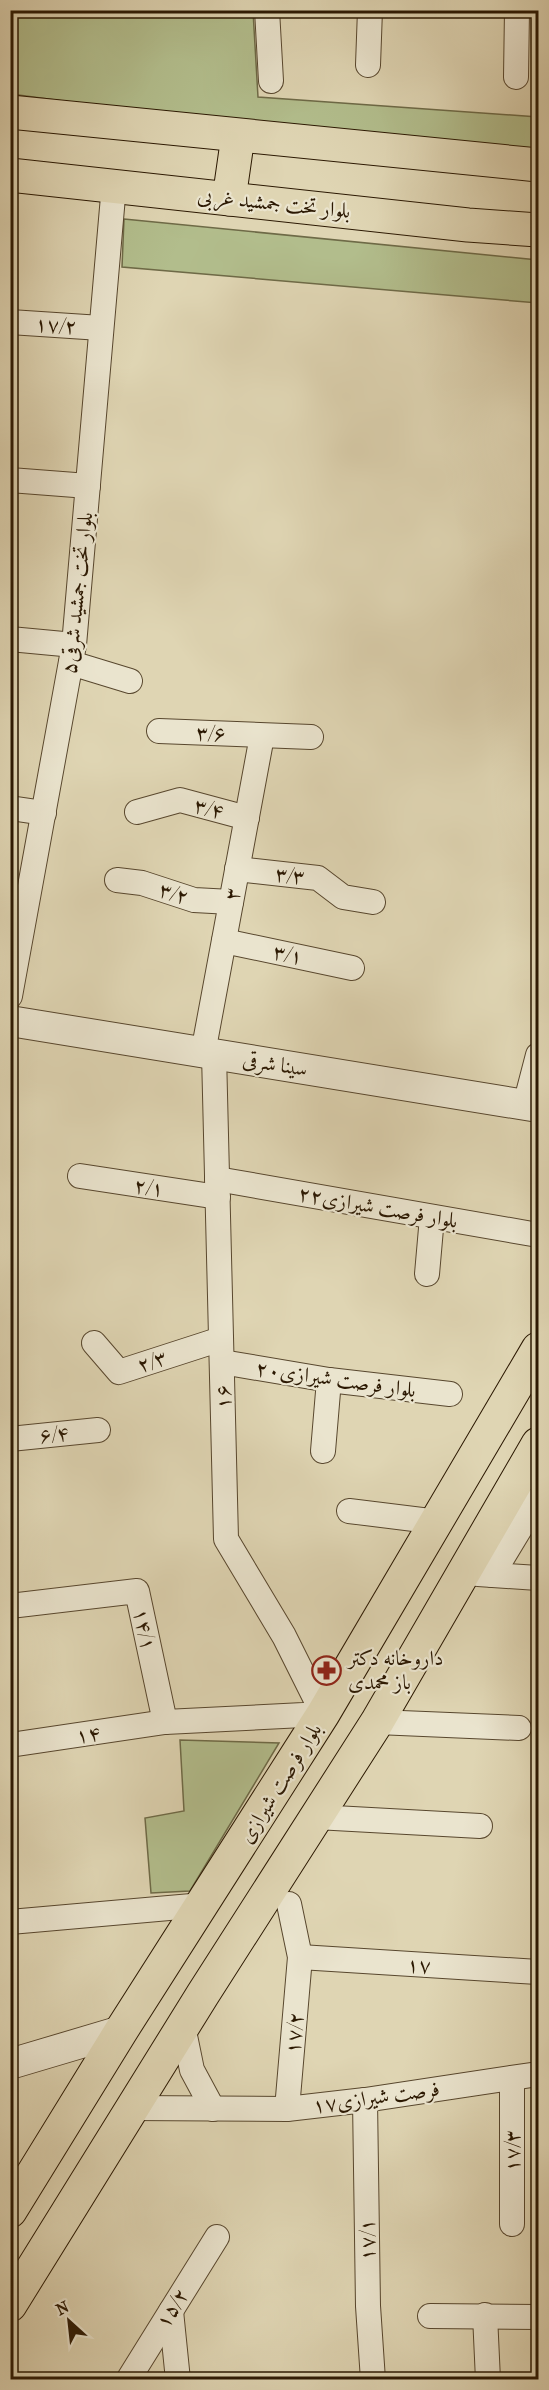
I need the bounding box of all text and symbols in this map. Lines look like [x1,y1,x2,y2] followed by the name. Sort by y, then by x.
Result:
[196,183,352,226] street label: بلوار تخت جمشید غربی
[34,312,78,338] street label: ۱۷/۲
[57,511,99,675] street label: بلوار تخت جمشید شرقی۵
[196,720,226,746] street label: ۳/۶
[192,793,226,823] street label: ۳/۴
[274,861,306,889] street label: ۳/۳
[156,877,192,909] street label: ۳/۲
[219,886,245,902] street label: ۳
[271,939,305,969] street label: ۳/۱
[241,1047,309,1083] street label: سینا شرقی
[133,1173,165,1201] street label: ۲/۱
[296,1181,460,1234] street label: بلوار فرصت شیرازی۲۲
[134,1345,170,1377] street label: ۲/۳
[254,1356,418,1403] street label: بلوار فرصت شیرازی۲۰
[211,1385,235,1409] street label: ۱۶
[38,1421,70,1447] street label: ۶/۴
[129,1606,161,1652] street label: ۱۴/۱
[346,1646,444,1695] place label: داروخانه دکتر باز محمدی
[311,1654,343,1686] pharmacy icon: داروخانه دکتر باز محمدی
[234,1719,327,1848] street label: بلوار فرصت شیرازی
[74,1720,102,1748] street label: ۱۴
[406,1952,432,1978] street label: ۱۷
[280,2011,308,2055] street label: ۱۷/۲
[311,2076,441,2119] street label: ۱۷فرصت شیرازی
[500,2130,524,2172] street label: ۱۷/۳
[355,2219,379,2261] street label: ۱۷/۱
[151,2284,193,2332] street label: ۱۵/۲
[39,2291,99,2351] north arrow
[53,2296,73,2319] text: N

